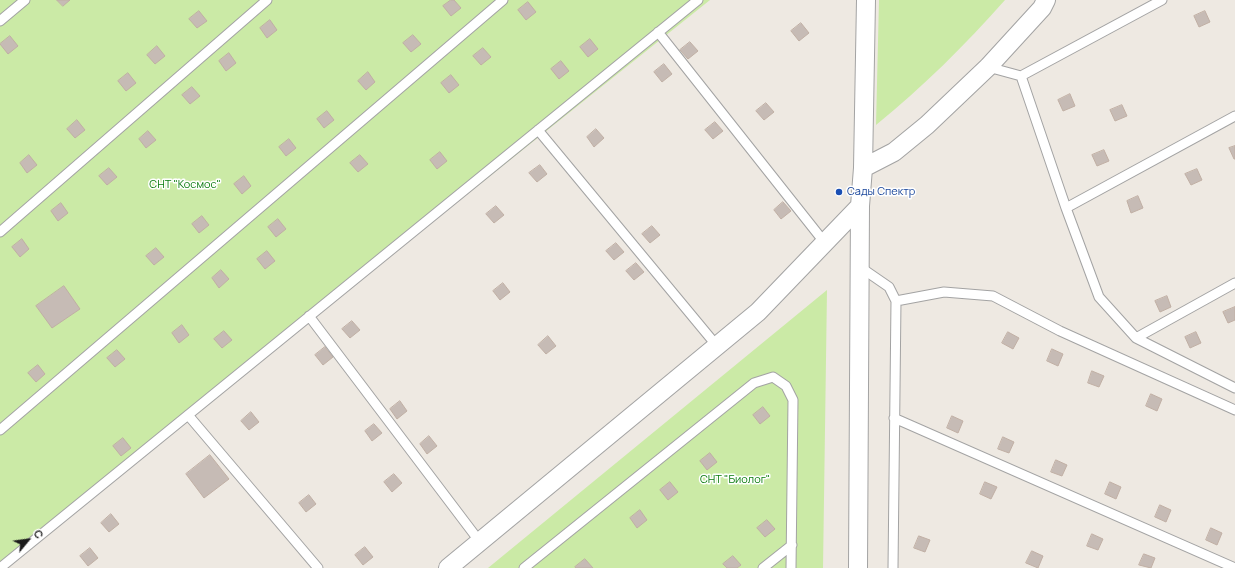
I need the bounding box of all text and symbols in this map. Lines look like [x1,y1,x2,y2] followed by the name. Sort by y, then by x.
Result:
[149,178,221,192] park label: СНТ "Космос"
[847,185,915,199] place label: Сады Спектр
[834,187,844,197] marker: Сады Спектр
[700,473,770,487] park label: СНТ "Биолог"
[8,520,48,560] north arrow
[30,527,47,541] text: С

